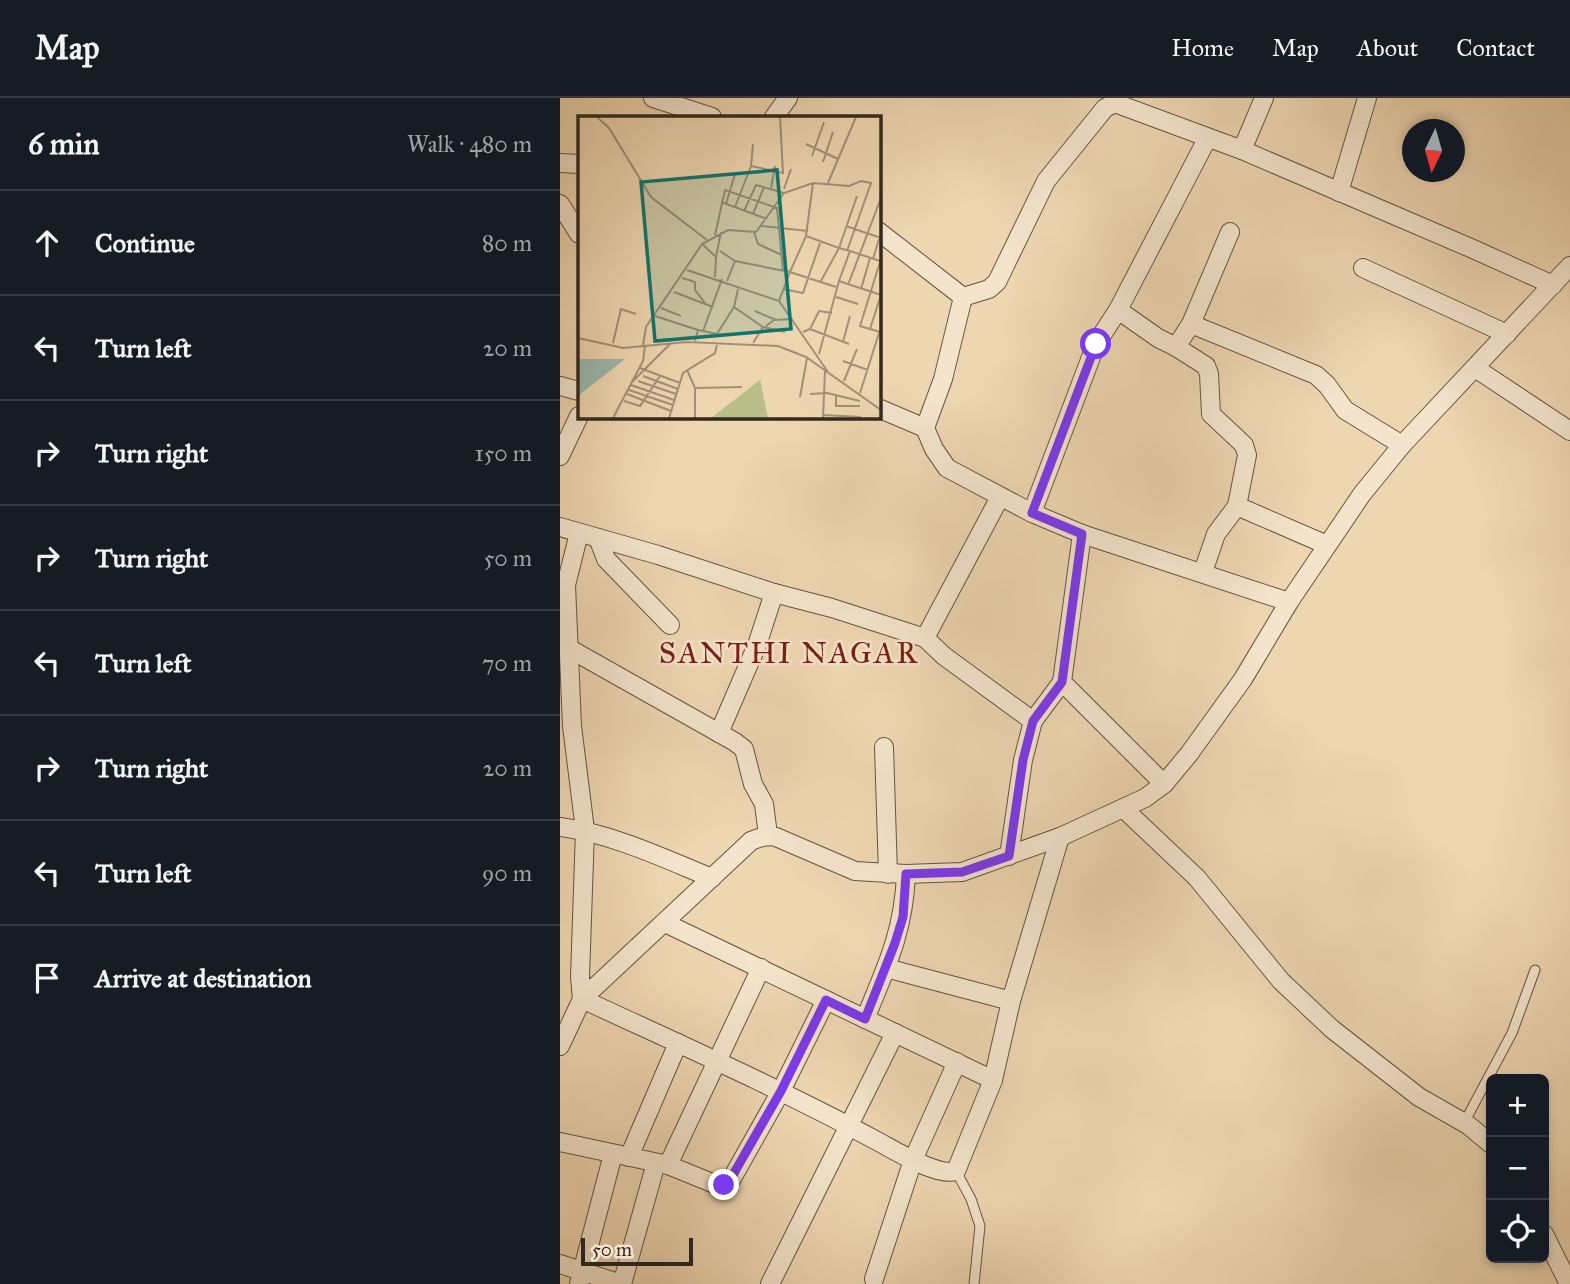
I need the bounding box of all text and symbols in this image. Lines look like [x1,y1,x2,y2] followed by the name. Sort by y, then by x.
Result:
[35,28,99,68] text: Map
[1171,33,1234,63] text: Home
[1272,33,1319,63] text: Map
[1357,33,1418,63] text: About
[1456,33,1535,63] text: Contact
[578,116,880,418] inset map
[1402,119,1465,182] north arrow
[28,126,100,162] text: 6 min
[407,130,532,158] text: Walk · 480 m
[28,224,66,262] icon: ahead
[95,227,195,259] text: Continue
[482,229,532,257] text: 80 m
[1080,328,1111,359] route start
[28,329,66,367] icon: left
[95,332,191,364] text: Turn left
[483,334,532,362] text: 20 m
[28,434,66,472] icon: right
[95,437,208,469] text: Turn right
[475,439,532,467] text: 150 m
[28,539,66,577] icon: right
[95,542,208,574] text: Turn right
[484,544,532,572] text: 50 m
[659,635,919,671] district label: SANTHI NAGAR
[28,644,66,682] icon: left
[95,647,191,679] text: Turn left
[482,649,532,677] text: 70 m
[28,749,66,787] icon: right
[95,752,208,784] text: Turn right
[483,754,532,782] text: 20 m
[28,854,66,892] icon: left
[95,857,191,889] text: Turn left
[482,859,532,887] text: 90 m
[28,959,66,997] icon: arrive
[95,962,312,994] text: Arrive at destination
[1486,1074,1549,1263] map controls
[1486,1074,1549,1137] button: +
[1486,1137,1549,1200] button: −
[708,1169,739,1200] route end
[1486,1200,1549,1263] button: locate
[581,1235,693,1267] scale bar
[592,1238,632,1261] text: 50 m

